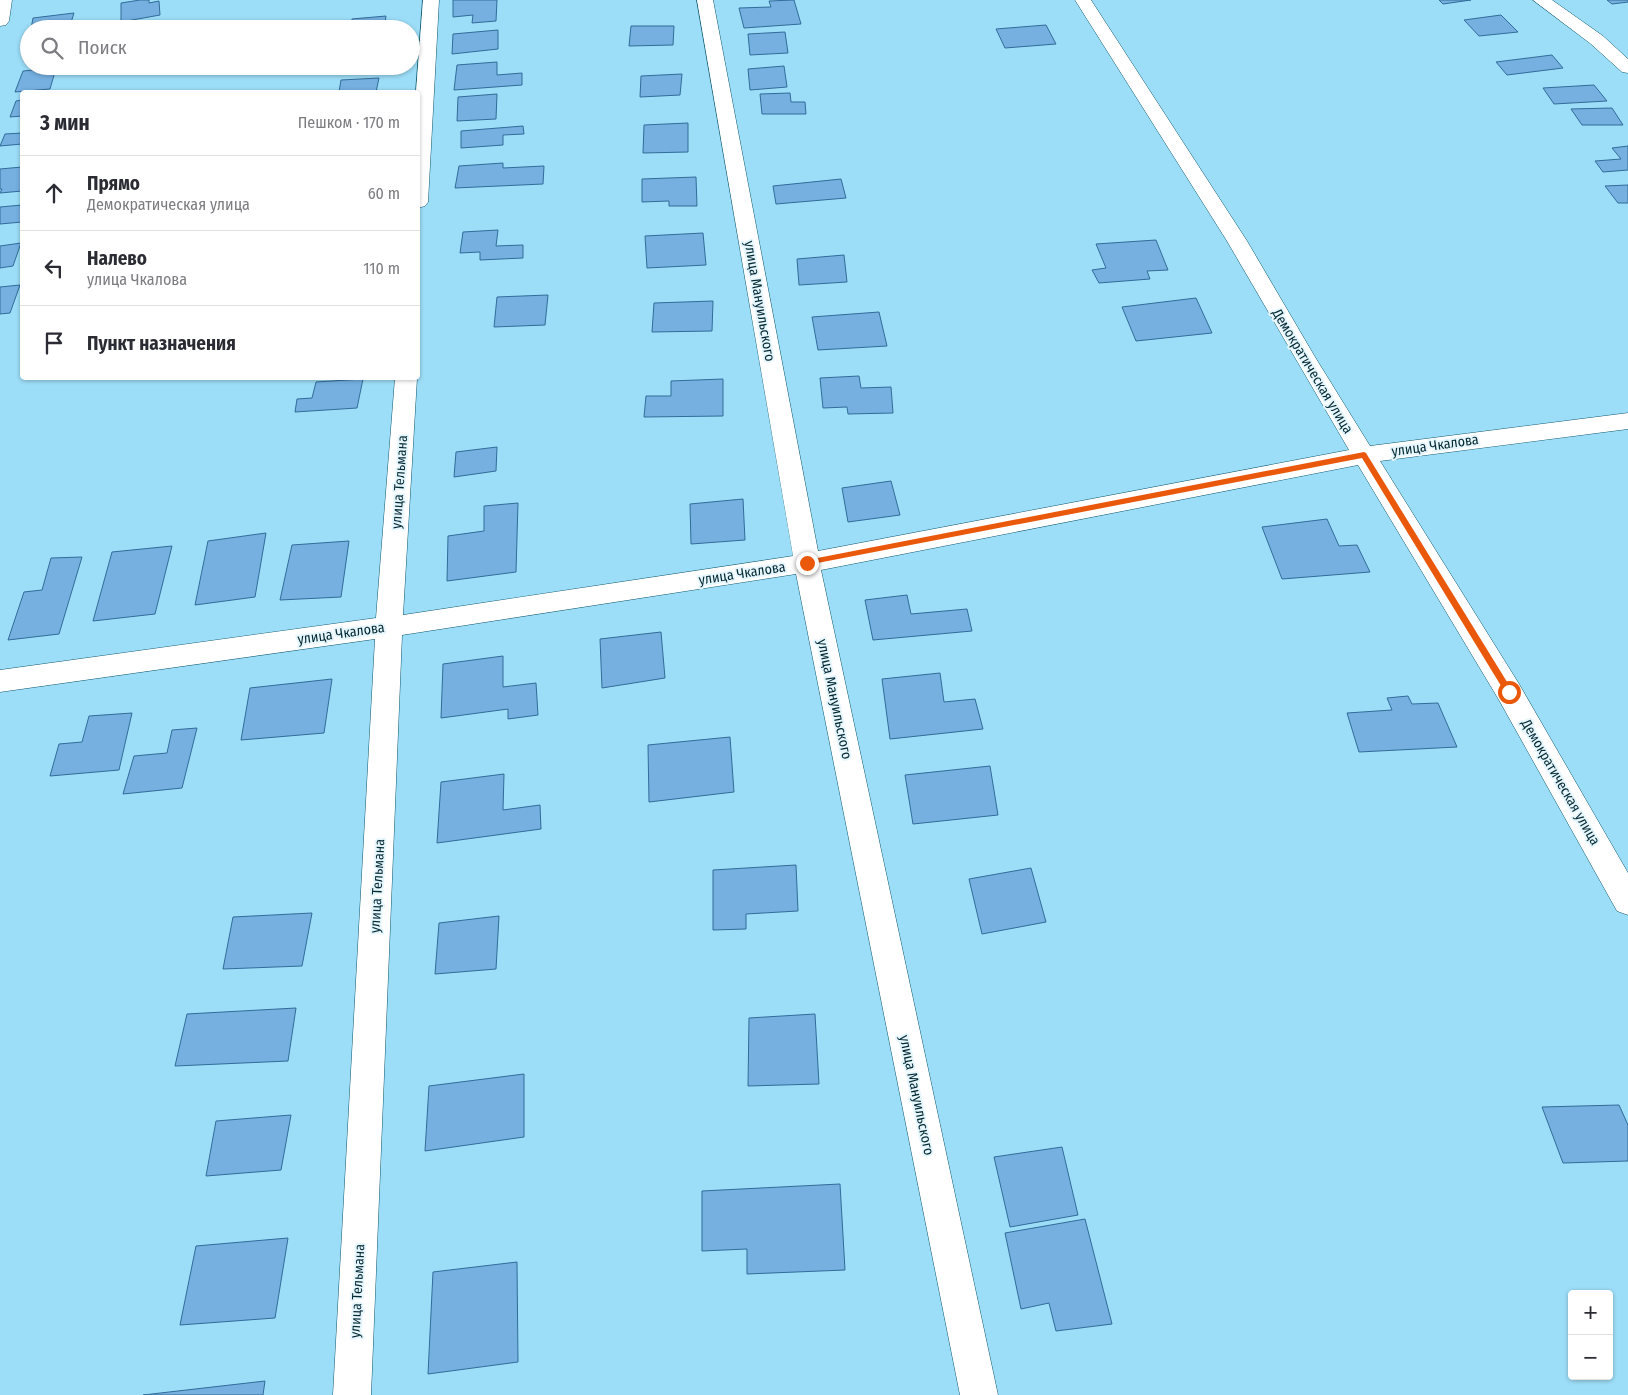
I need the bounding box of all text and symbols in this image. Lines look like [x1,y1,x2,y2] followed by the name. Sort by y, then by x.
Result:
[20,20,420,75] search box
[38,34,66,62] icon: search
[78,36,127,59] text: Поиск
[40,110,90,136] text: 3 мин
[298,113,400,132] text: Пешком · 170 m
[87,172,140,195] text: Прямо
[40,179,68,207] icon: ahead
[368,184,400,203] text: 60 m
[87,195,250,214] text: Демократическая улица
[741,239,778,363] street label: улица Мануильского
[87,247,147,270] text: Налево
[40,254,68,282] icon: left
[363,259,400,278] text: 110 m
[87,270,187,289] text: улица Чкалова
[1268,305,1357,437] street label: Демократическая улица
[40,329,68,357] icon: arrive
[87,332,236,355] text: Пункт назначения
[1391,431,1480,460] street label: улица Чкалова
[388,434,411,530] street label: улица Тельмана
[796,552,819,575] route end
[697,558,787,589] street label: улица Чкалова
[297,619,386,648] street label: улица Чкалова
[813,638,856,761] street label: улица Мануильского
[1498,681,1521,704] route start
[1517,715,1604,848] street label: Демократическая улица
[367,838,388,934] street label: улица Тельмана
[895,1034,938,1157] street label: улица Мануильского
[347,1243,368,1339] street label: улица Тельмана
[1568,1290,1613,1380] map controls
[1568,1290,1613,1335] button: +
[1568,1335,1613,1380] button: −

